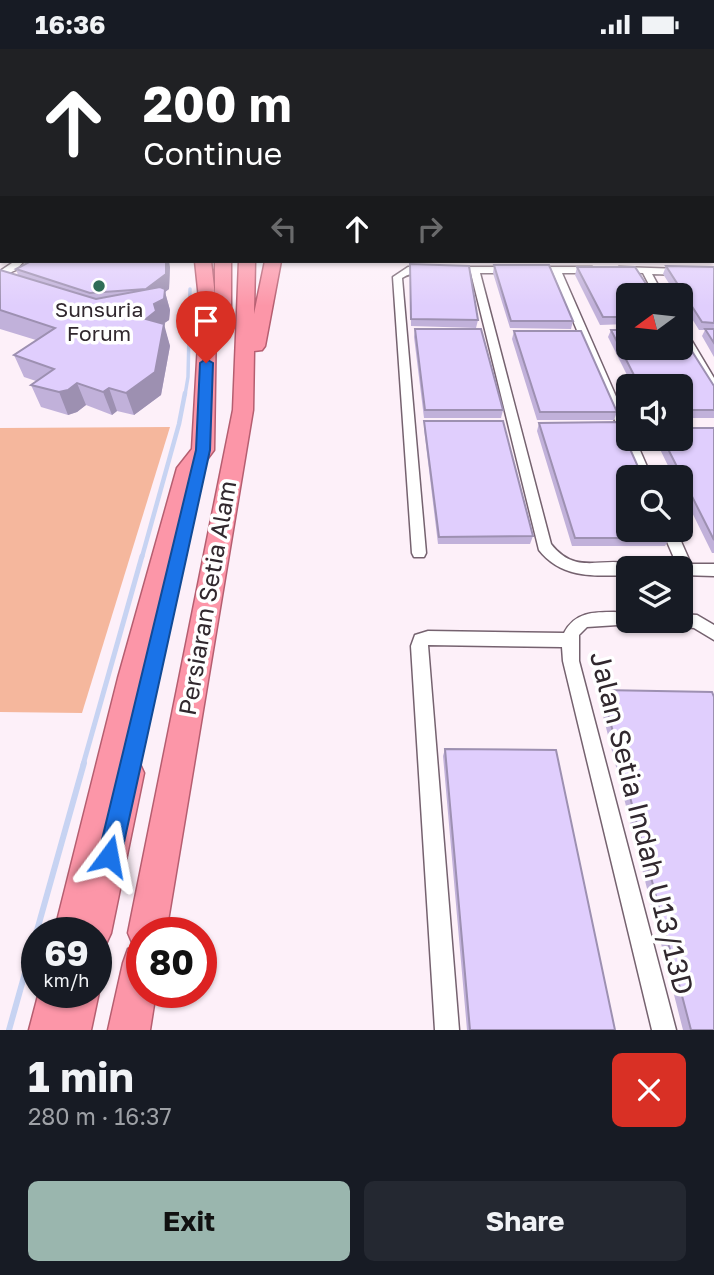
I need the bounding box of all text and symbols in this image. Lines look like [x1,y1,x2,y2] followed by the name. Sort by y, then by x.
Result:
[35,9,106,40] text: 16:36
[143,74,292,133] text: 200 m
[28,77,119,168] icon: ahead
[143,134,282,172] text: Continue
[265,210,303,248] icon: left
[338,210,376,248] icon: ahead
[411,210,449,248] icon: right
[91,278,107,294] marker: Sunsuria Forum
[616,283,693,361] north arrow
[616,283,693,633] map controls
[176,291,236,363] pin
[55,296,143,346] place label: Sunsuria Forum
[187,302,225,340] icon: arrive
[616,374,693,451] button: sound
[616,465,693,542] button: search
[172,478,241,717] street label: Persiaran Setia Alam
[616,556,693,633] button: layers
[584,648,701,998] street label: Jalan Setia Indah U13/13D
[72,819,146,893] position arrow
[126,917,217,1008] speed limit sign: 80
[44,932,89,974] text: 69
[44,969,89,991] text: km/h
[28,1051,134,1101] text: 1 min
[612,1053,686,1127] button: close
[28,1102,172,1130] text: 280 m · 16:37
[28,1181,350,1261] button: Exit
[364,1181,686,1261] button: Share

